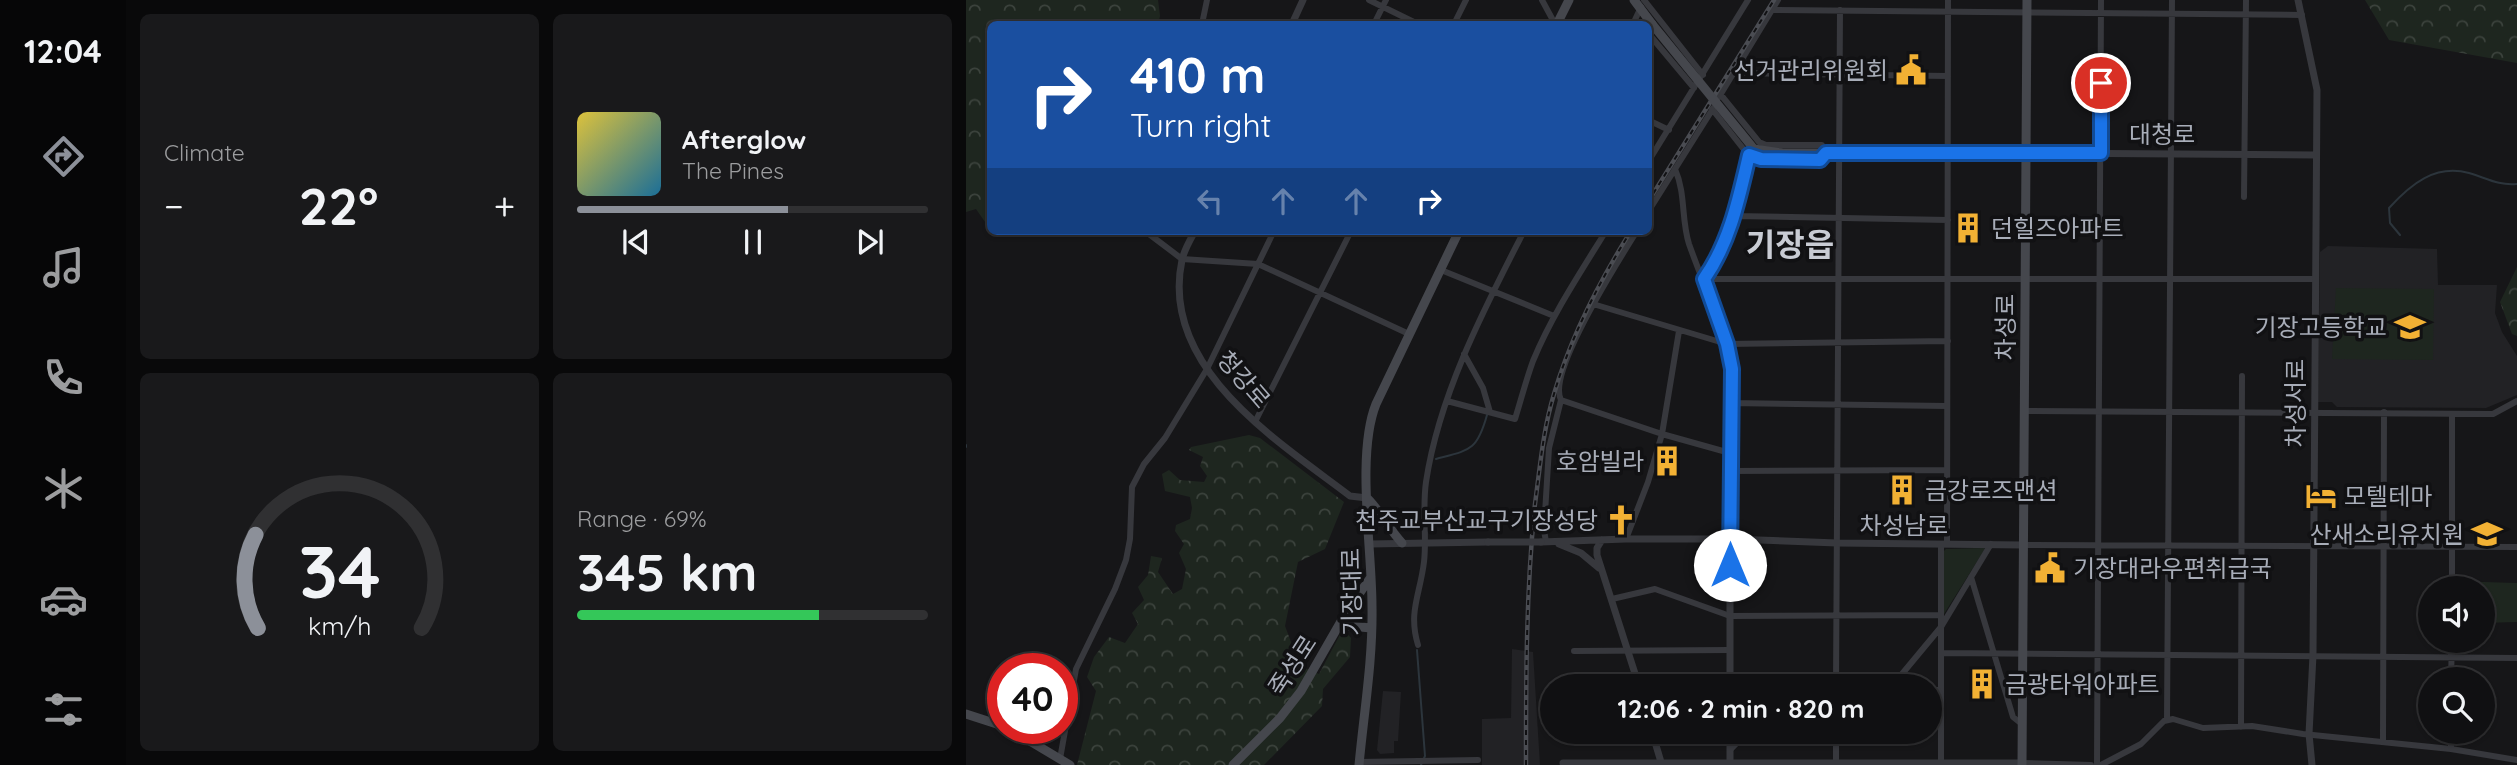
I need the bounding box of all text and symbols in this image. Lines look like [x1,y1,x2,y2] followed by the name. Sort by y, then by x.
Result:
[24,31,102,71] text: 12:04
[1130,44,1265,105] text: 410 m
[1015,49,1106,140] icon: right
[1894,53,1928,87] public building icon: 선거관리위원회
[2071,53,2131,113] pin
[1733,55,1888,85] place label: 선거관리위원회
[2082,64,2120,102] icon: arrive
[1130,105,1271,145] text: Turn right
[2129,119,2195,149] street label: 대청로
[682,123,806,156] text: Afterglow
[39,132,88,181] icon: directions
[164,138,245,167] text: Climate
[682,156,784,185] text: The Pines
[299,173,378,238] text: 22°
[164,182,184,230] text: −
[494,182,515,230] text: +
[1191,182,1229,220] icon: left
[1264,182,1302,220] icon: ahead
[1337,182,1375,220] icon: ahead
[1410,182,1448,220] icon: right
[1951,211,1985,245] building icon: 던힐즈아파트
[1991,213,2123,243] place label: 던힐즈아파트
[617,223,655,261] icon: previous
[734,223,772,261] icon: pause
[851,223,889,261] icon: next
[1746,224,1834,264] district label: 기장읍
[39,243,88,292] icon: music
[1990,294,2020,360] street label: 차성로
[2393,310,2427,344] school or university icon: 기장고등학교
[2255,312,2387,342] place label: 기장고등학교
[1211,344,1277,414] street label: 청강로
[39,353,88,402] icon: phone
[2280,359,2310,447] street label: 차성서로
[1650,444,1684,478] building icon: 호암빌라
[1556,446,1644,476] place label: 호암빌라
[39,464,88,513] icon: climate
[1885,473,1919,507] building icon: 금강로즈맨션
[1925,475,2057,505] place label: 금강로즈맨션
[2304,479,2338,513] hotel icon: 모텔테마
[2344,481,2432,511] place label: 모텔테마
[1604,503,1638,537] church icon: 천주교부산교구기장성당
[577,504,707,533] text: Range · 69%
[1355,505,1598,535] place label: 천주교부산교구기장성당
[1860,510,1948,540] street label: 차성남로
[2470,517,2504,551] school or university icon: 산새소리유치원
[2309,519,2464,549] place label: 산새소리유치원
[299,525,380,616] text: 34
[1693,528,1767,602] position arrow
[577,539,758,604] text: 345 km
[1335,548,1367,636] street label: 기장대로
[2033,551,2067,585] public building icon: 기장대라우편취급국
[2073,553,2272,583] place label: 기장대라우편취급국
[39,575,88,624] icon: car
[2418,576,2495,744] map controls
[2418,576,2495,653] button: sound
[308,610,371,641] text: km/h
[1261,629,1323,701] street label: 죽성로
[987,653,1078,744] speed limit sign: 40
[1965,667,1999,701] building icon: 금광타워아파트
[2418,667,2495,744] button: search
[2005,669,2160,699] place label: 금광타워아파트
[39,685,88,734] icon: filters
[1618,692,1864,725] text: 12:06 · 2 min · 820 m

